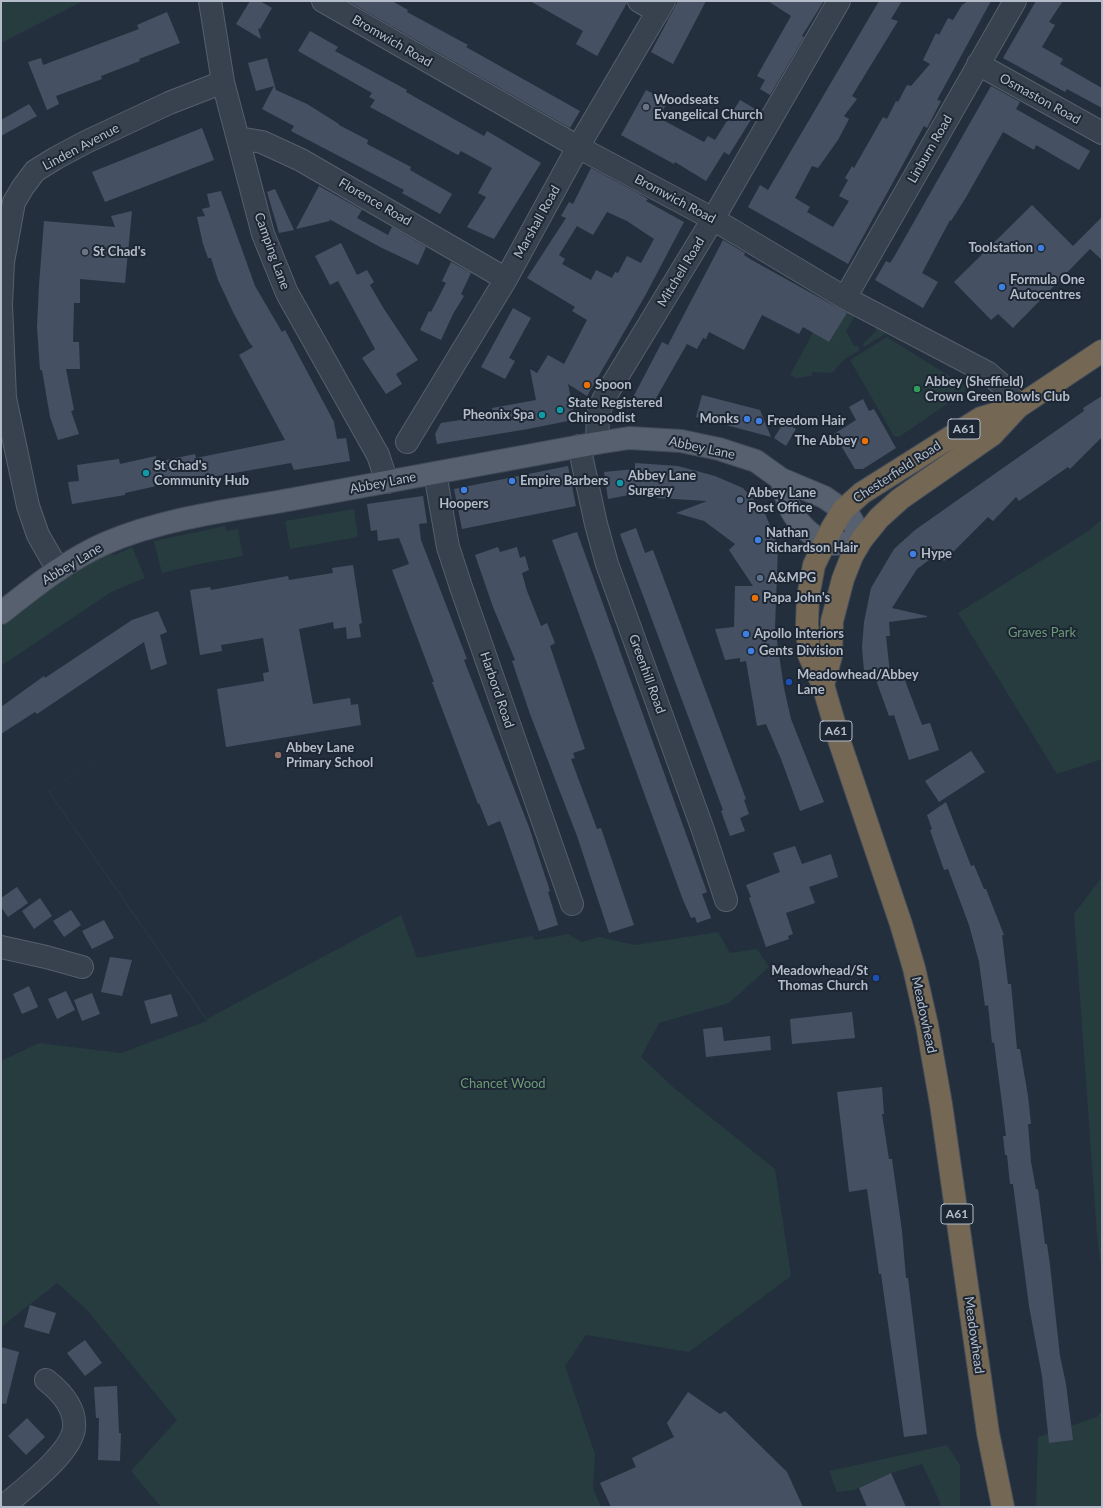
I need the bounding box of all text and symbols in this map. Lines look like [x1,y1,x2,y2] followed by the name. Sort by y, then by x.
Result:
[349,12,435,70] street label: Bromwich Road
[997,70,1083,128] street label: Osmaston Road
[654,92,763,123] place label: Woodseats Evangelical Church
[641,102,651,112] marker: Woodseats Evangelical Church
[904,112,956,186] street label: Linburn Road
[40,120,122,174] street label: Linden Avenue
[632,171,718,227] street label: Bromwich Road
[336,175,414,229] street label: Florence Road
[511,183,563,261] street label: Marshall Road
[251,210,293,292] street label: Camping Lane
[654,234,708,310] street label: Mitchell Road
[968,240,1033,256] place label: Toolstation
[1036,243,1046,253] marker: Toolstation
[93,244,146,260] place label: St Chad's
[80,247,90,257] marker: St Chad's
[1010,272,1085,303] place label: Formula One Autocentres
[997,282,1007,292] marker: Formula One Autocentres
[925,374,1070,405] place label: Abbey (Sheffield) Crown Green Bowls Club
[595,377,632,393] place label: Spoon
[582,380,592,390] marker: Spoon
[912,384,922,394] marker: Abbey (Sheffield) Crown Green Bowls Club
[568,395,663,426] place label: State Registered Chiropodist
[555,405,565,415] marker: State Registered Chiropodist
[463,407,534,423] place label: Pheonix Spa
[537,410,547,420] marker: Pheonix Spa
[699,411,739,427] place label: Monks
[767,413,846,429] place label: Freedom Hair
[742,414,752,424] marker: Monks
[754,416,764,426] marker: Freedom Hair
[948,419,980,439] road number: A61
[667,433,737,463] street label: Abbey Lane
[795,433,857,449] place label: The Abbey
[860,436,870,446] marker: The Abbey
[850,438,944,506] street label: Chesterfield Road
[154,458,249,489] place label: St Chad's Community Hub
[141,468,151,478] marker: St Chad's Community Hub
[628,468,696,499] place label: Abbey Lane Surgery
[348,469,418,497] street label: Abbey Lane
[520,473,608,489] place label: Empire Barbers
[507,476,517,486] marker: Empire Barbers
[615,478,625,488] marker: Abbey Lane Surgery
[459,485,469,495] marker: Hoopers
[748,485,816,516] place label: Abbey Lane Post Office
[735,495,745,505] marker: Abbey Lane Post Office
[439,496,489,512] place label: Hoopers
[766,525,858,556] place label: Nathan Richardson Hair
[753,535,763,545] marker: Nathan Richardson Hair
[39,540,105,588] street label: Abbey Lane
[921,546,952,562] place label: Hype
[908,549,918,559] marker: Hype
[768,570,816,586] place label: A&MPG
[755,573,765,583] marker: A&MPG
[763,590,830,606] place label: Papa John's
[750,593,760,603] marker: Papa John's
[1008,625,1076,641] park label: Graves Park
[754,626,844,642] place label: Apollo Interiors
[741,629,751,639] marker: Apollo Interiors
[625,632,669,716] street label: Greenhill Road
[759,643,843,659] place label: Gents Division
[746,646,756,656] marker: Gents Division
[477,650,517,730] street label: Harbord Road
[797,667,919,698] place label: Meadowhead/Abbey Lane
[784,677,794,687] marker: Meadowhead/Abbey Lane
[820,721,852,741] road number: A61
[286,740,373,771] place label: Abbey Lane Primary School
[273,750,283,760] marker: Abbey Lane Primary School
[771,963,868,994] place label: Meadowhead/St Thomas Church
[871,973,881,983] marker: Meadowhead/St Thomas Church
[908,975,940,1055] street label: Meadowhead
[460,1076,546,1092] park label: Chancet Wood
[941,1204,973,1224] road number: A61
[961,1295,987,1375] street label: Meadowhead

